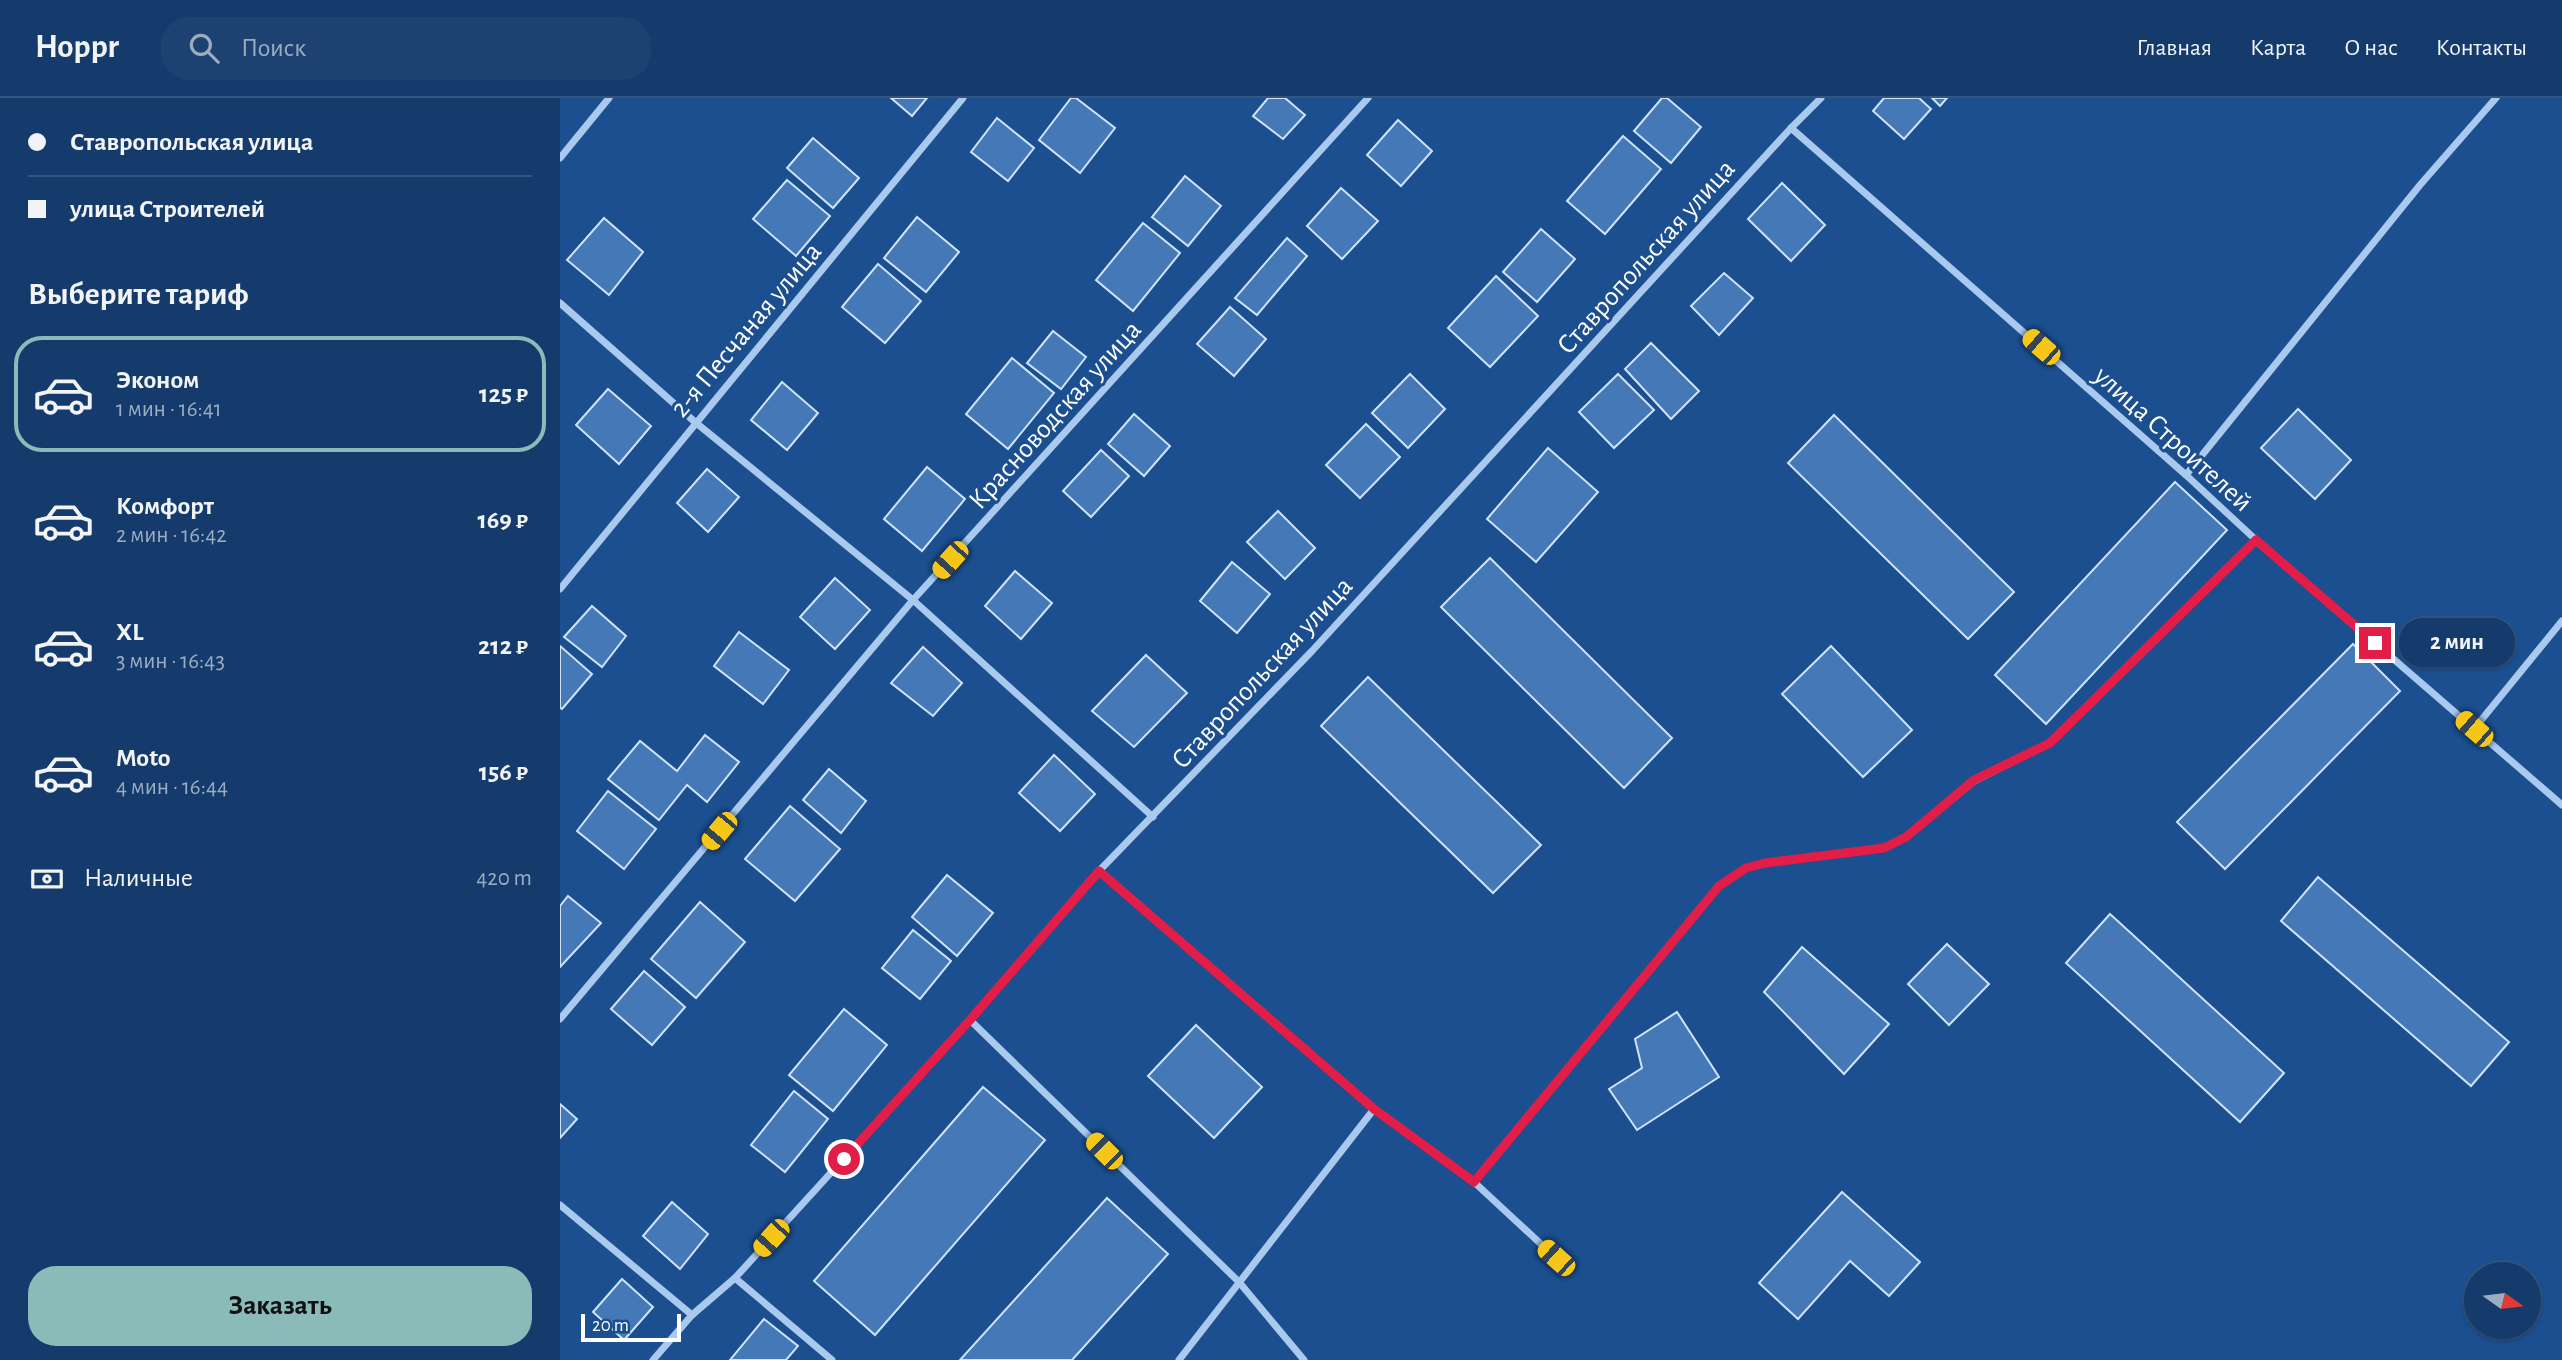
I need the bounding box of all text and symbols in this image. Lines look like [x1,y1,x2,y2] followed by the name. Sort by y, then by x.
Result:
[161,17,651,80] search box
[185,29,223,67] icon: search
[35,31,119,64] text: Hoppr
[241,35,306,61] text: Поиск
[2137,36,2212,60] text: Главная
[2250,36,2306,60] text: Карта
[2344,36,2398,60] text: О нас
[2436,36,2527,60] text: Контакты
[70,129,313,155] text: Ставропольская улица
[1552,155,1741,360] street label: Ставропольская улица
[70,196,265,222] text: улица Строителей
[666,238,828,423] street label: 2-я Песчаная улица
[28,278,249,310] text: Выберите тариф
[964,316,1147,515] street label: Красноводская улица
[2019,325,2064,369] car
[2088,361,2257,517] street label: улица Строителей
[32,363,95,426] icon: car
[116,367,199,393] text: Эконом
[479,381,528,407] text: 125 ₽
[116,398,222,421] text: 1 мин · 16:41
[32,489,95,552] icon: car
[116,493,214,519] text: Комфорт
[477,507,528,533] text: 169 ₽
[116,524,227,547] text: 2 мин · 16:42
[929,537,972,583] car
[1167,572,1358,775] street label: Ставропольская улица
[32,615,95,678] icon: car
[2400,618,2515,668] callout: 2 мин
[116,619,143,645] text: XL
[2359,627,2391,659] route end
[2430,631,2484,654] text: 2 мин
[478,633,528,659] text: 212 ₽
[116,650,225,673] text: 3 мин · 16:43
[2452,707,2497,751] car
[32,741,95,804] icon: car
[116,745,171,771] text: Moto
[479,759,528,785] text: 156 ₽
[116,776,228,799] text: 4 мин · 16:44
[698,808,741,854] car
[28,860,66,898] icon: cash
[84,865,193,891] text: Наличные
[476,867,532,890] text: 420 m
[1082,1129,1127,1173] car
[828,1143,860,1175] route start
[750,1215,793,1261] car
[1534,1236,1579,1280] car
[2464,1262,2541,1339] north arrow
[2464,1262,2541,1339] map controls
[28,1266,532,1346] button: Заказать
[581,1311,681,1343] scale bar
[592,1316,629,1335] text: 20 m

